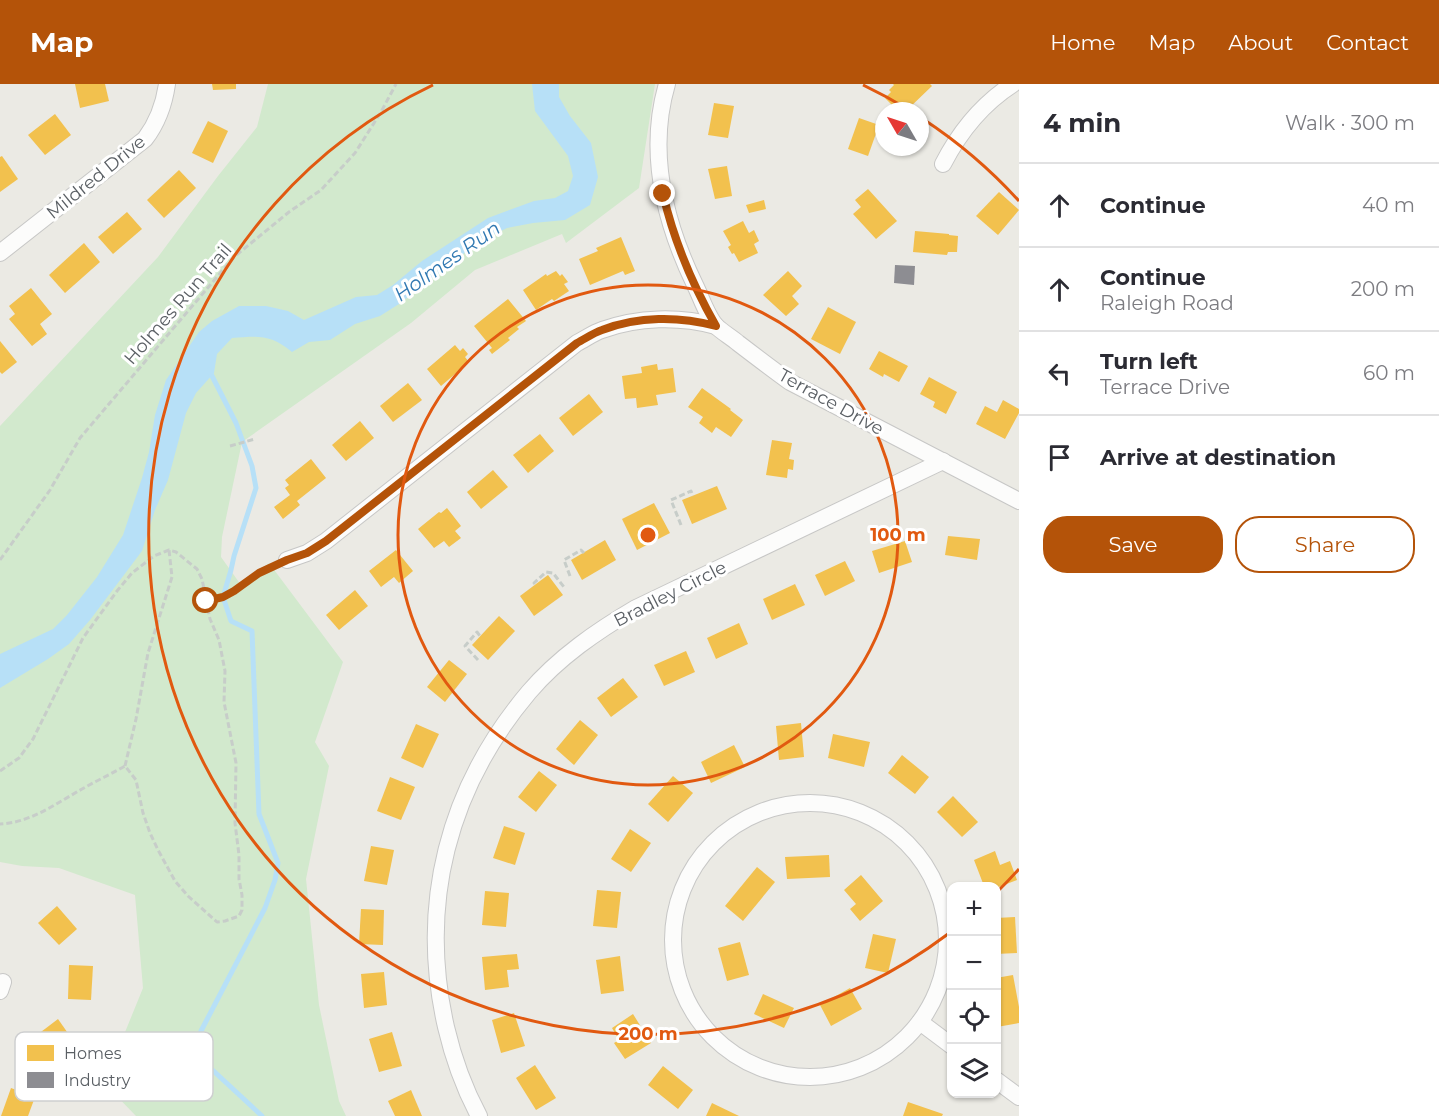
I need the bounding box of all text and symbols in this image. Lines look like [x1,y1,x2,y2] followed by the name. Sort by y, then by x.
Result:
[30,25,93,59] text: Map
[1050,30,1115,55] text: Home
[1148,30,1195,55] text: Map
[1228,30,1293,55] text: About
[1326,30,1409,55] text: Contact
[875,102,929,156] north arrow
[1043,107,1121,139] text: 4 min
[1285,111,1415,135] text: Walk · 300 m
[42,130,150,224] street label: Mildred Drive
[649,180,675,206] route end
[1043,189,1076,222] icon: ahead
[1100,192,1206,219] text: Continue
[1362,193,1415,217] text: 40 m
[389,216,505,306] water label: Holmes Run
[119,239,237,369] street label: Holmes Run Trail
[1100,264,1206,291] text: Continue
[1043,273,1076,306] icon: ahead
[1351,277,1415,301] text: 200 m
[1100,291,1234,315] text: Raleigh Road
[1100,348,1198,375] text: Turn left
[1043,357,1076,390] icon: left
[1363,361,1415,385] text: 60 m
[774,364,888,440] street label: Terrace Drive
[1100,375,1230,399] text: Terrace Drive
[1043,441,1076,474] icon: arrive
[1100,444,1336,471] text: Arrive at destination
[1043,516,1223,573] button: Save
[1235,516,1415,573] button: Share
[870,524,926,546] text: 100 m
[638,525,658,545] centre of rings
[610,556,730,632] street label: Bradley Circle
[192,587,218,613] route start
[947,882,1001,1098] map controls
[947,882,1001,936] button: +
[947,936,1001,990] button: −
[947,990,1001,1044] button: locate
[618,1023,678,1045] text: 200 m
[15,1032,213,1101] legend
[64,1044,122,1063] text: Homes
[947,1044,1001,1098] button: layers
[64,1071,131,1090] text: Industry

